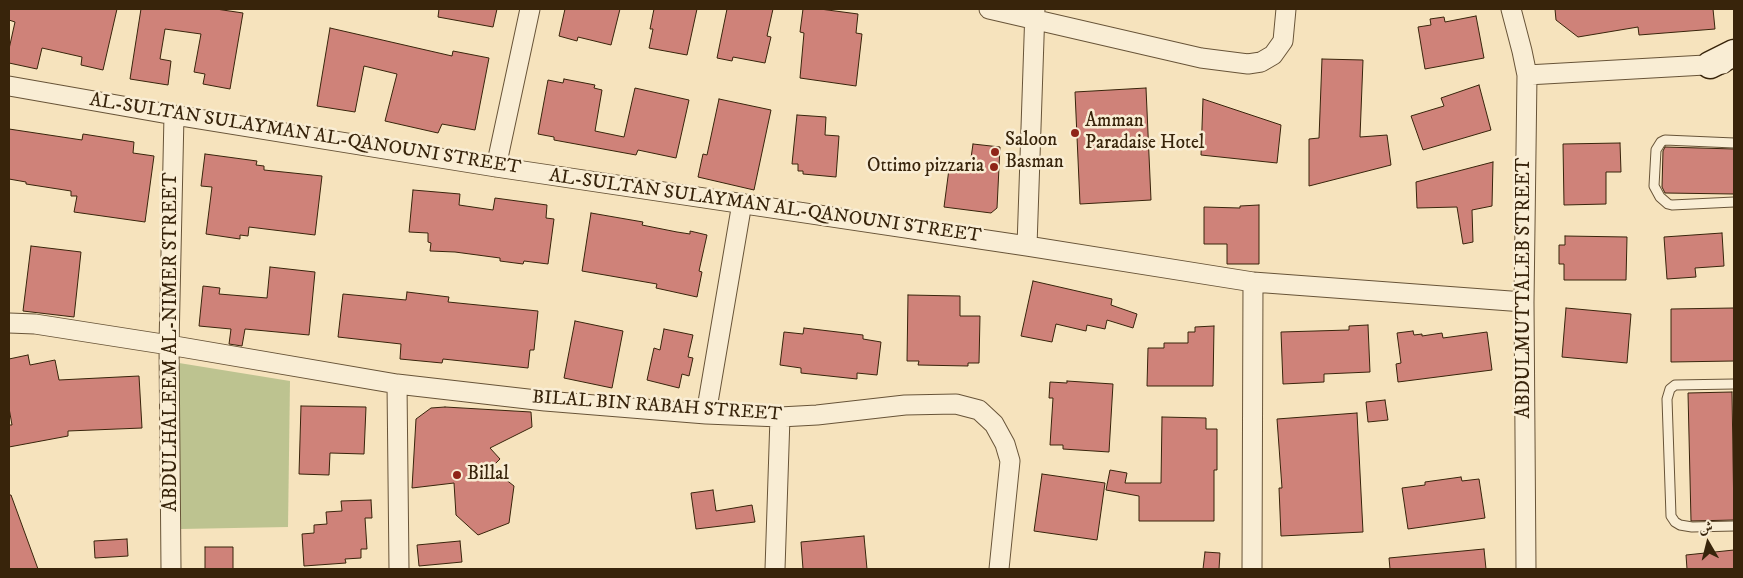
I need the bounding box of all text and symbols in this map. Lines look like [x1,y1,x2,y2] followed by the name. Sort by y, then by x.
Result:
[88,90,522,180] street label: AL-SULTAN SULAYMAN AL-QANOUNI STREET
[1085,111,1205,155] place label: Amman Paradaise Hotel
[1069,127,1081,139] marker: Amman Paradaise Hotel
[1005,130,1064,174] place label: Saloon Basman
[989,146,1001,158] marker: Saloon Basman
[867,156,984,178] place label: Ottimo pizzaria
[1514,158,1536,418] street label: ABDULMUTTALEB STREET
[988,161,1000,173] marker: Ottimo pizzaria
[547,165,983,249] street label: AL-SULTAN SULAYMAN AL-QANOUNI STREET
[161,172,183,512] street label: ABDULHALEEM AL-NIMER STREET
[531,387,783,427] street label: BILAL BIN RABAH STREET
[467,464,509,486] place label: Billal
[451,469,463,481] marker: Billal
[1683,518,1733,568] north arrow
[1698,518,1714,538] text: ش

